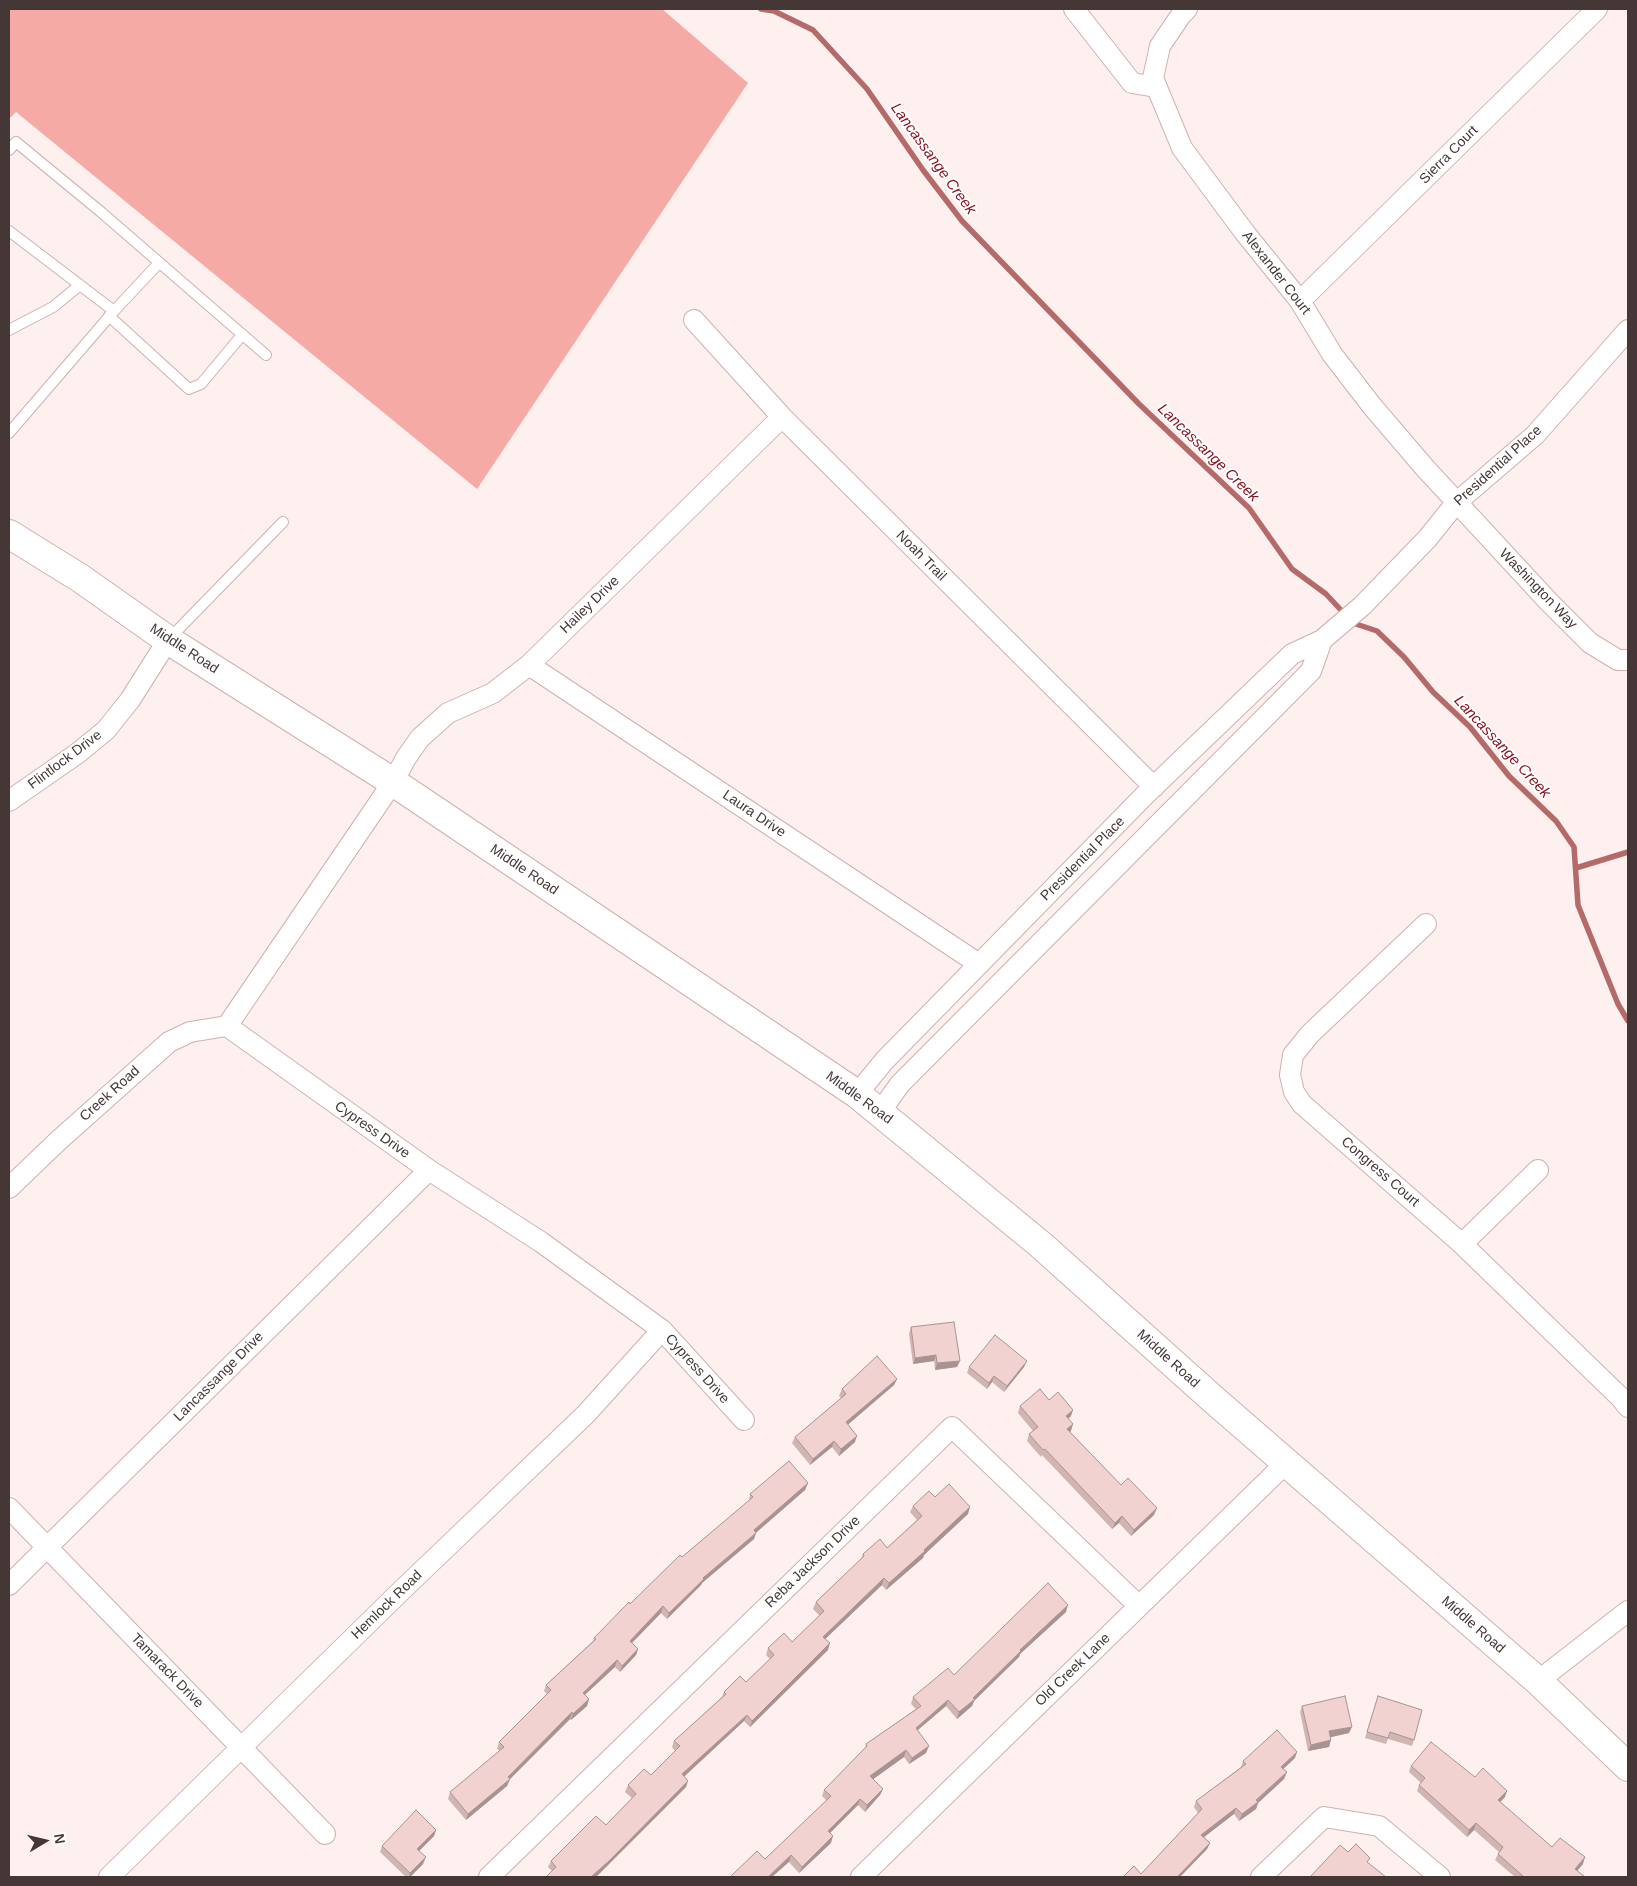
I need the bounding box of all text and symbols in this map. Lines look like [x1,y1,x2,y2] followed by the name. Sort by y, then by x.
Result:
[887,100,979,218] water label: Lancassange Creek
[1416,122,1482,188] street label: Sierra Court
[1238,228,1314,318] street label: Alexander Court
[1154,400,1262,506] water label: Lancassange Creek
[1451,422,1545,510] street label: Presidential Place
[892,527,950,585] street label: Noah Trail
[1496,545,1580,633] street label: Washington Way
[557,573,623,637] street label: Hailey Drive
[146,621,222,677] street label: Middle Road
[1450,692,1554,802] water label: Lancassange Creek
[25,727,105,793] street label: Flintlock Drive
[719,787,789,841] street label: Laura Drive
[1037,813,1129,905] street label: Presidential Place
[487,841,561,899] street label: Middle Road
[77,1063,143,1125] street label: Creek Road
[822,1068,896,1128] street label: Middle Road
[331,1098,413,1162] street label: Cypress Drive
[1337,1134,1423,1210] street label: Congress Court
[1133,1326,1203,1392] street label: Middle Road
[171,1329,267,1425] street label: Lancassange Drive
[661,1331,733,1407] street label: Cypress Drive
[762,1512,864,1612] street label: Reba Jackson Drive
[348,1567,426,1643] street label: Hemlock Road
[1438,1593,1508,1657] street label: Middle Road
[127,1630,207,1712] street label: Tamarack Drive
[1032,1630,1114,1710] street label: Old Creek Lane
[20,1816,70,1866] north arrow
[51,1832,69,1845] text: N

